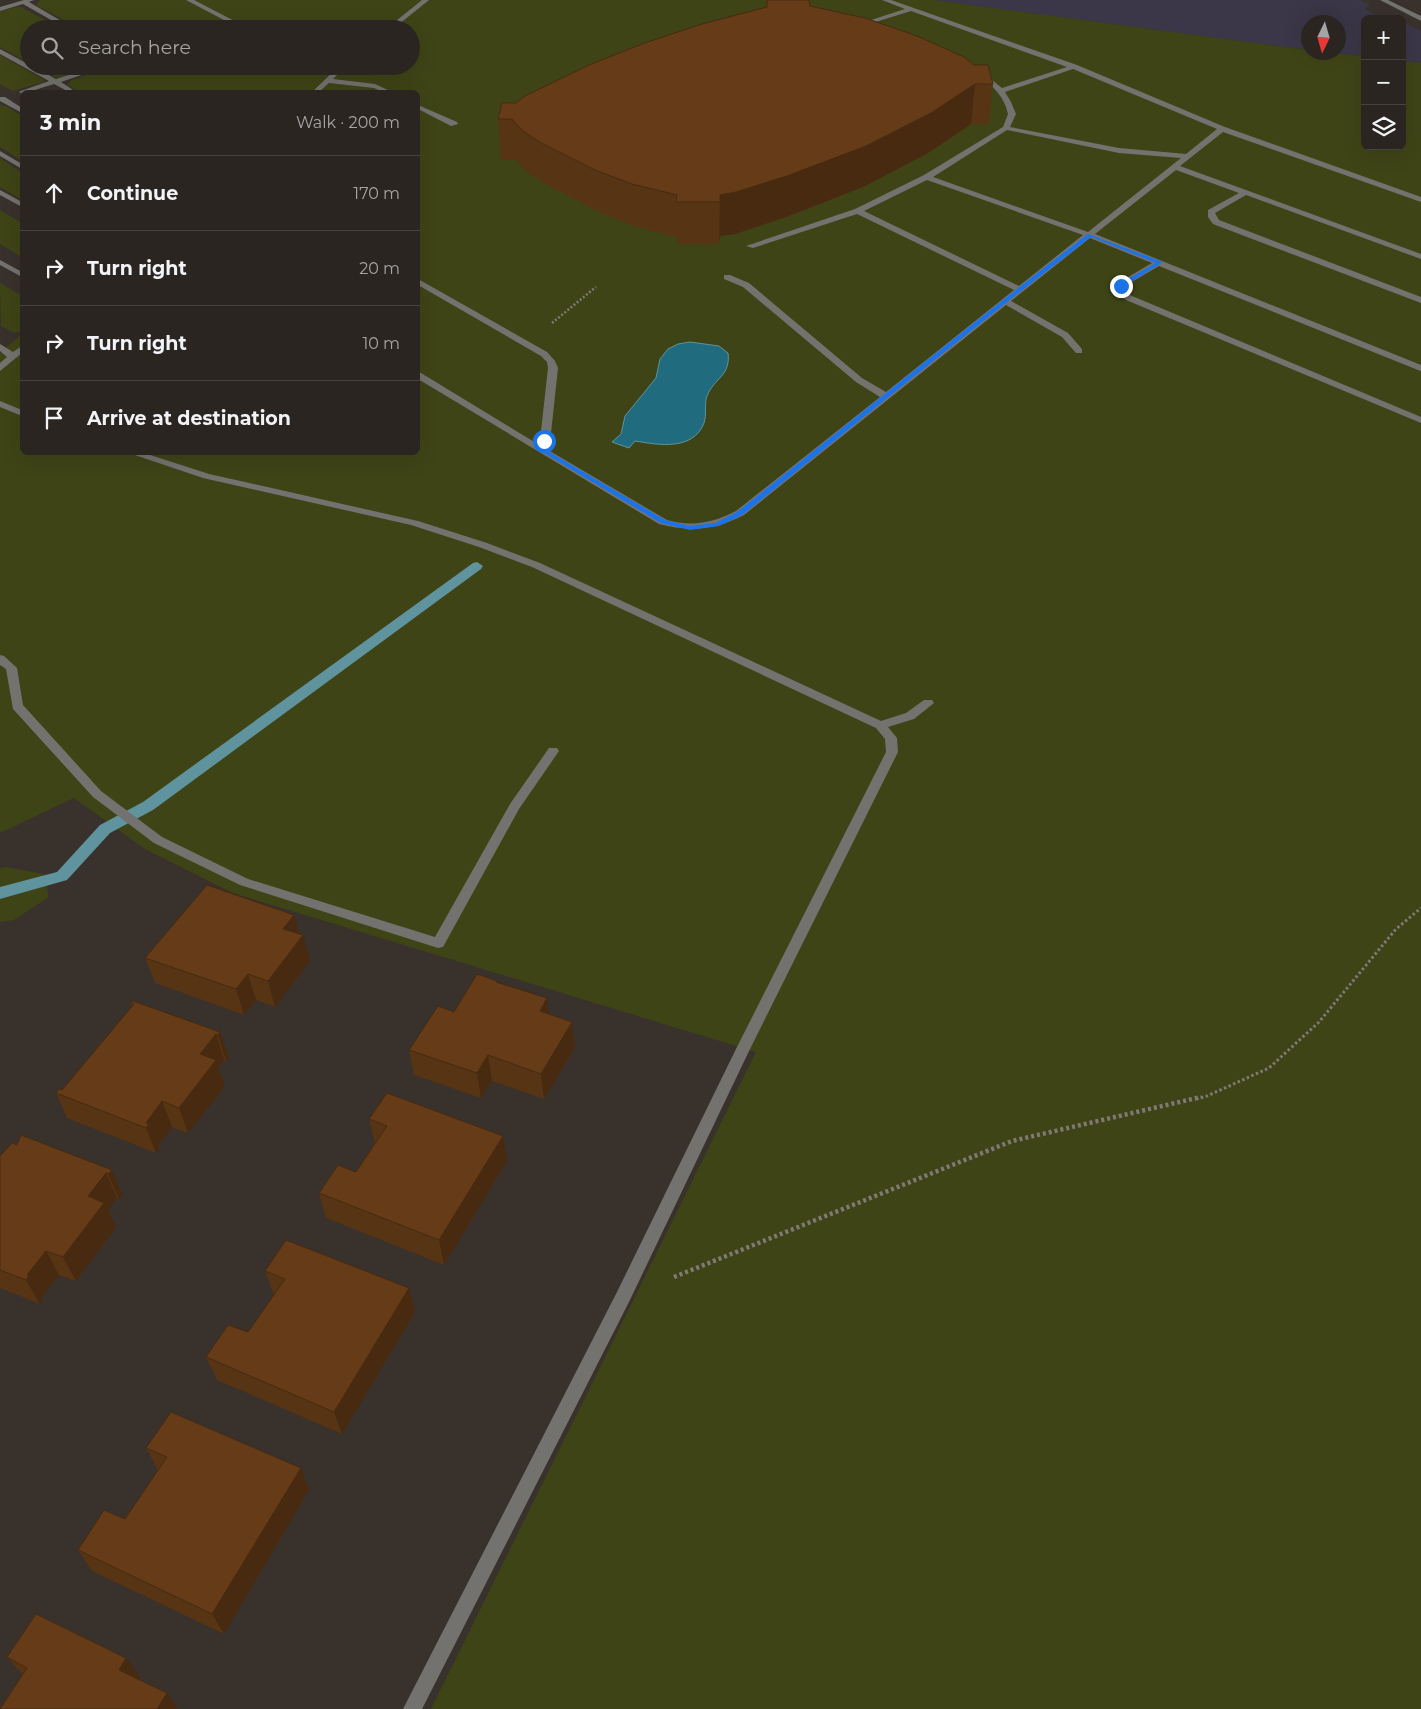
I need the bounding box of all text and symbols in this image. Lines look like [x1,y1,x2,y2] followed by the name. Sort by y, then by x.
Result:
[1301,15,1346,60] north arrow
[1361,15,1406,150] map controls
[1361,15,1406,60] button: +
[20,20,420,75] search box
[38,34,66,62] icon: search
[78,36,191,59] text: Search here
[1361,60,1406,105] button: −
[1361,105,1406,150] button: layers
[40,110,101,135] text: 3 min
[296,113,400,132] text: Walk · 200 m
[40,179,68,207] icon: ahead
[87,182,178,205] text: Continue
[353,184,400,203] text: 170 m
[40,254,68,282] icon: right
[87,257,187,280] text: Turn right
[359,259,400,278] text: 20 m
[1110,275,1133,298] route end
[40,329,68,357] icon: right
[87,332,187,355] text: Turn right
[362,334,400,353] text: 10 m
[40,404,68,432] icon: arrive
[87,407,291,430] text: Arrive at destination
[533,430,556,453] route start

